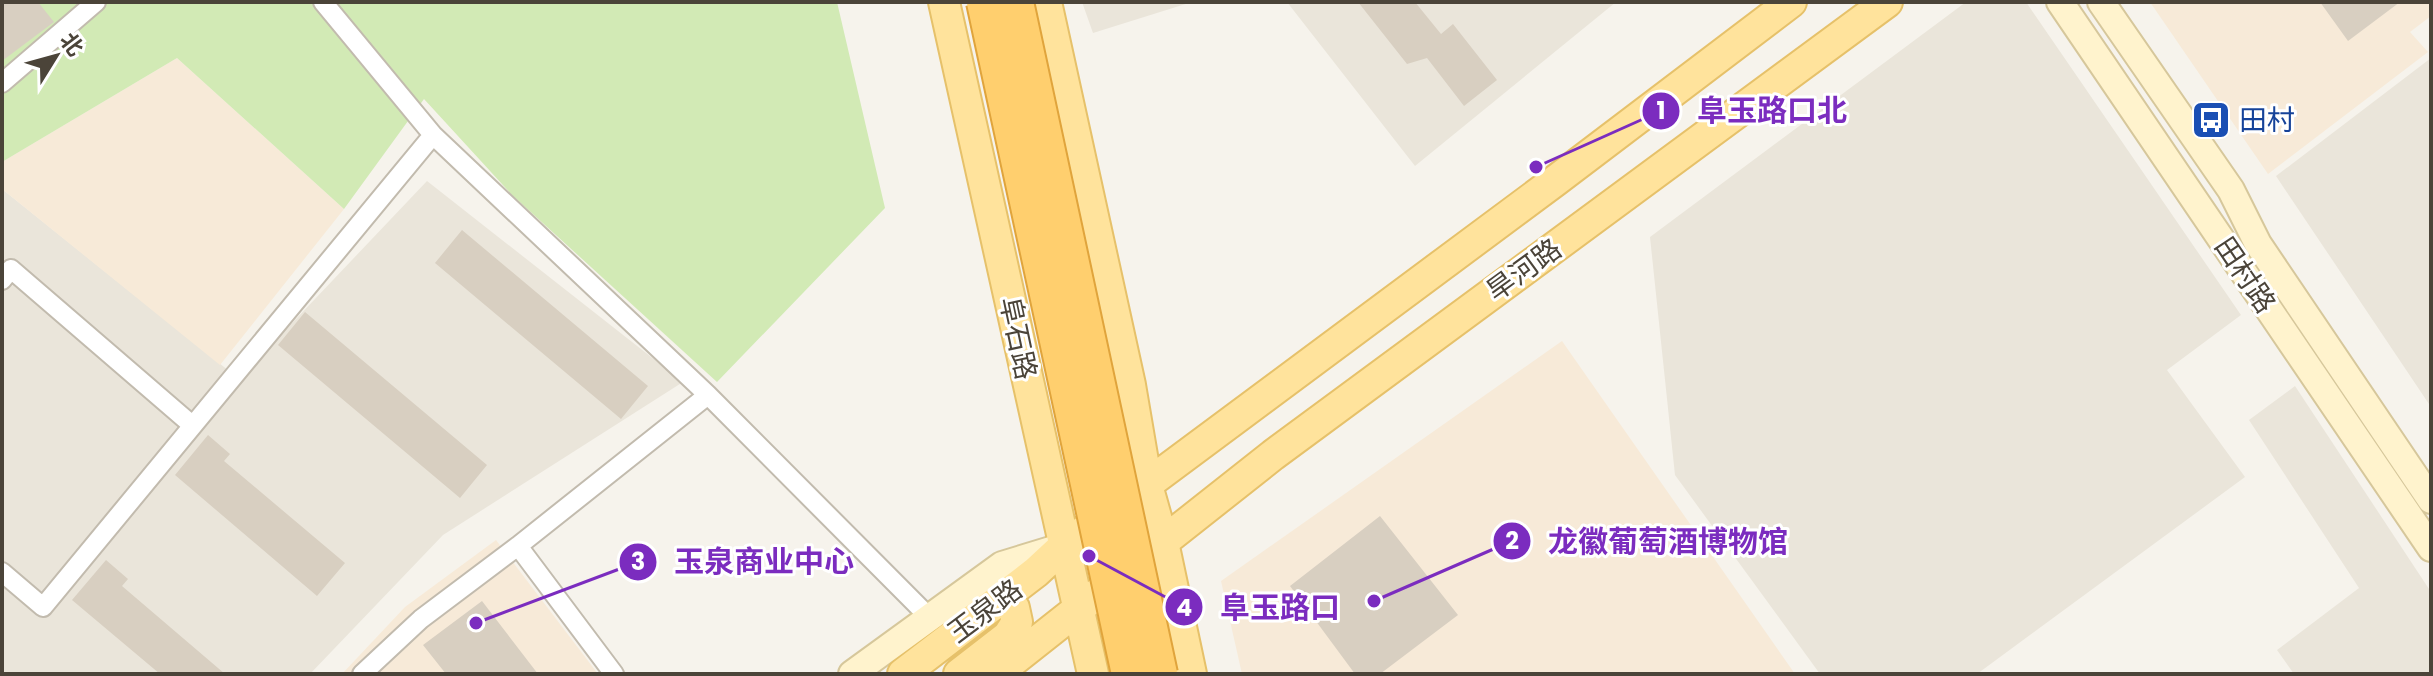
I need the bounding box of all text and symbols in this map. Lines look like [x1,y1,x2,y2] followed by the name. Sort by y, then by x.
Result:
[16,16,96,96] north arrow
[53,26,91,62] text: 北
[1641,84,1863,138] callout: 阜玉路口北
[1697,89,1847,132] text: 阜玉路口北
[1656,94,1666,127] text: 1
[2190,99,2232,141] bus stop icon: 田村
[2239,101,2295,140] place label: 田村
[2205,229,2285,321] street label: 田村路
[1479,230,1569,310] street label: 旱河路
[990,293,1046,383] street label: 阜石路
[1492,514,1804,568] callout: 龙徽葡萄酒博物馆
[1548,520,1788,563] text: 龙徽葡萄酒博物馆
[1505,524,1519,557] text: 2
[618,535,870,589] callout: 玉泉商业中心
[674,540,854,583] text: 玉泉商业中心
[631,545,645,578] text: 3
[940,570,1030,652] street label: 玉泉路
[1164,580,1356,634] callout: 阜玉路口
[1220,586,1340,629] text: 阜玉路口
[1176,591,1192,624] text: 4

